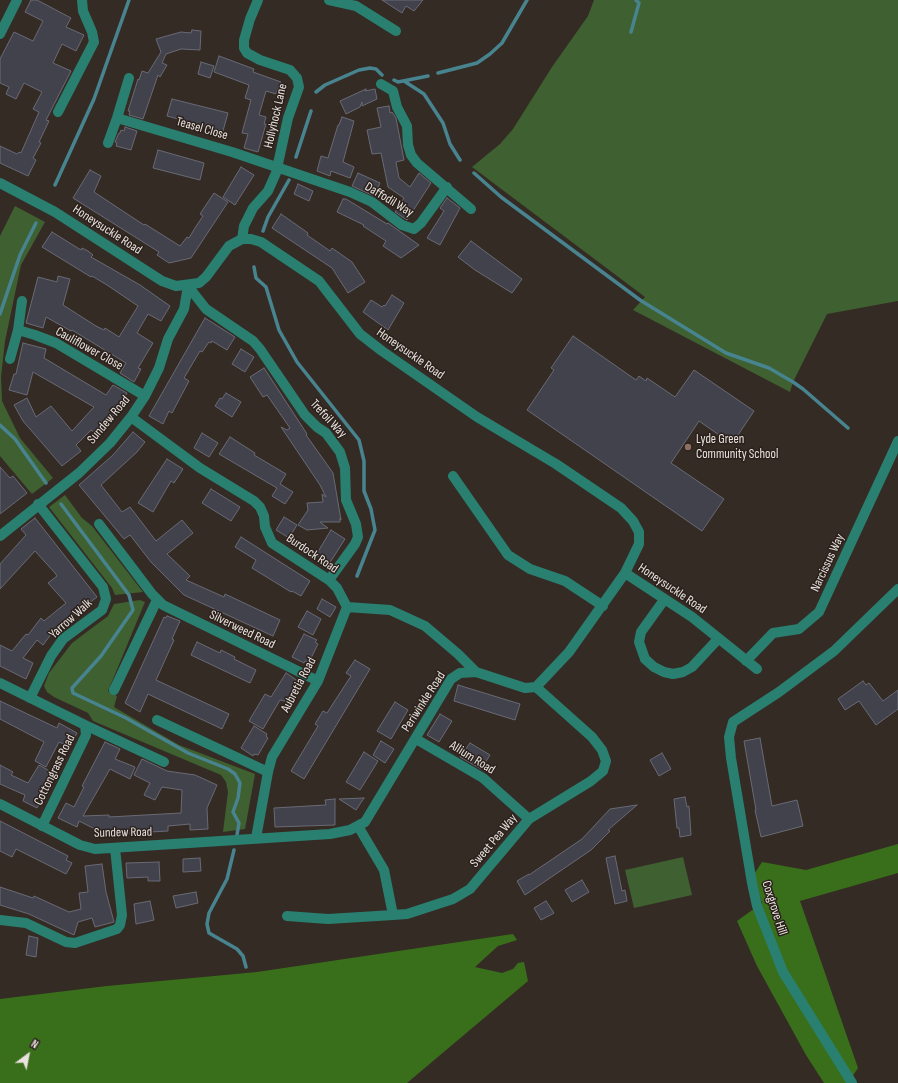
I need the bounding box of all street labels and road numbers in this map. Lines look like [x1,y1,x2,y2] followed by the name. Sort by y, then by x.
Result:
[261,82,291,150] street label: Hollyhock Lane
[174,114,230,144] street label: Teasel Close
[362,179,416,221] street label: Daffodil Way
[69,202,145,258] street label: Honeysuckle Road
[52,324,126,374] street label: Cauliflower Close
[373,325,447,383] street label: Honeysuckle Road
[84,393,134,447] street label: Sundew Road
[306,397,350,441] street label: Trefoil Way
[283,531,341,577] street label: Burdock Road
[808,532,848,594] street label: Narcissus Way
[635,560,709,618] street label: Honeysuckle Road
[46,596,96,642] street label: Yarrow Walk
[207,607,277,653] street label: Silverweed Road
[278,655,320,715] street label: Aubretia Road
[399,669,449,735] street label: Periwinkle Road
[31,732,79,808] street label: Cottongrass Road
[446,738,498,778] street label: Allium Road
[467,811,521,871] street label: Sweet Pea Way
[94,825,152,841] street label: Sundew Road
[758,879,790,937] street label: Coxgrove Hill

